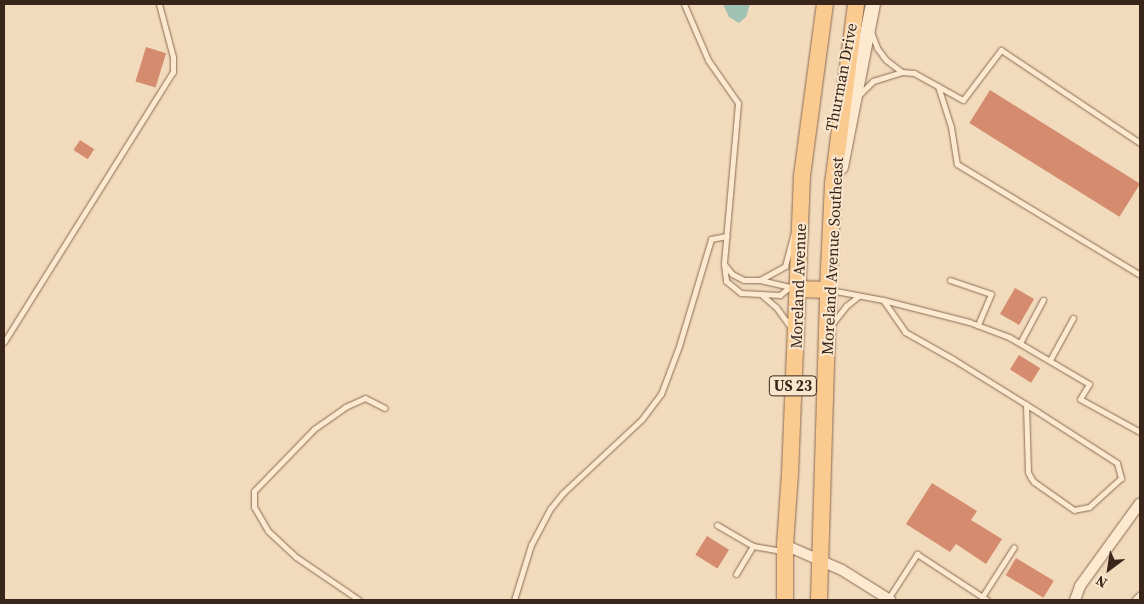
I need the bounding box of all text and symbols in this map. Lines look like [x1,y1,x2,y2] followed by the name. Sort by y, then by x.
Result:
[821,21,861,133] street label: Thurman Drive
[817,157,847,355] street label: Moreland Avenue Southeast
[786,223,810,349] street label: Moreland Avenue
[768,374,818,398] road number: US 23
[1084,544,1134,594] north arrow
[1092,571,1111,593] text: N

